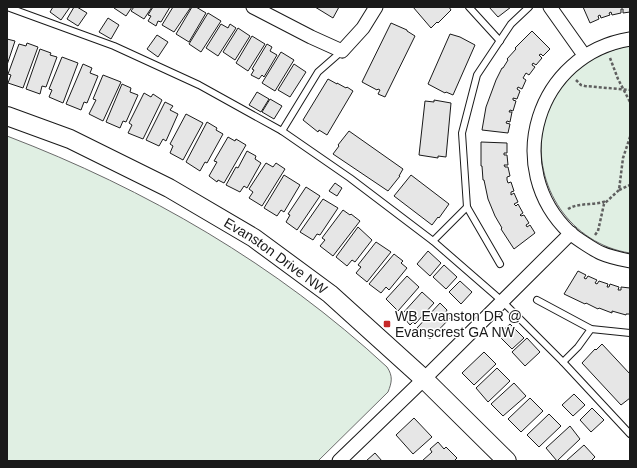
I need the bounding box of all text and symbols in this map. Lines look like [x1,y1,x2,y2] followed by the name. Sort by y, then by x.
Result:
[221,214,331,298] street label: Evanston Drive NW
[395,308,522,340] place label: WB Evanston DR @ Evanscrest GA NW
[382,319,392,329] marker: WB Evanston DR @ Evanscrest GA NW

